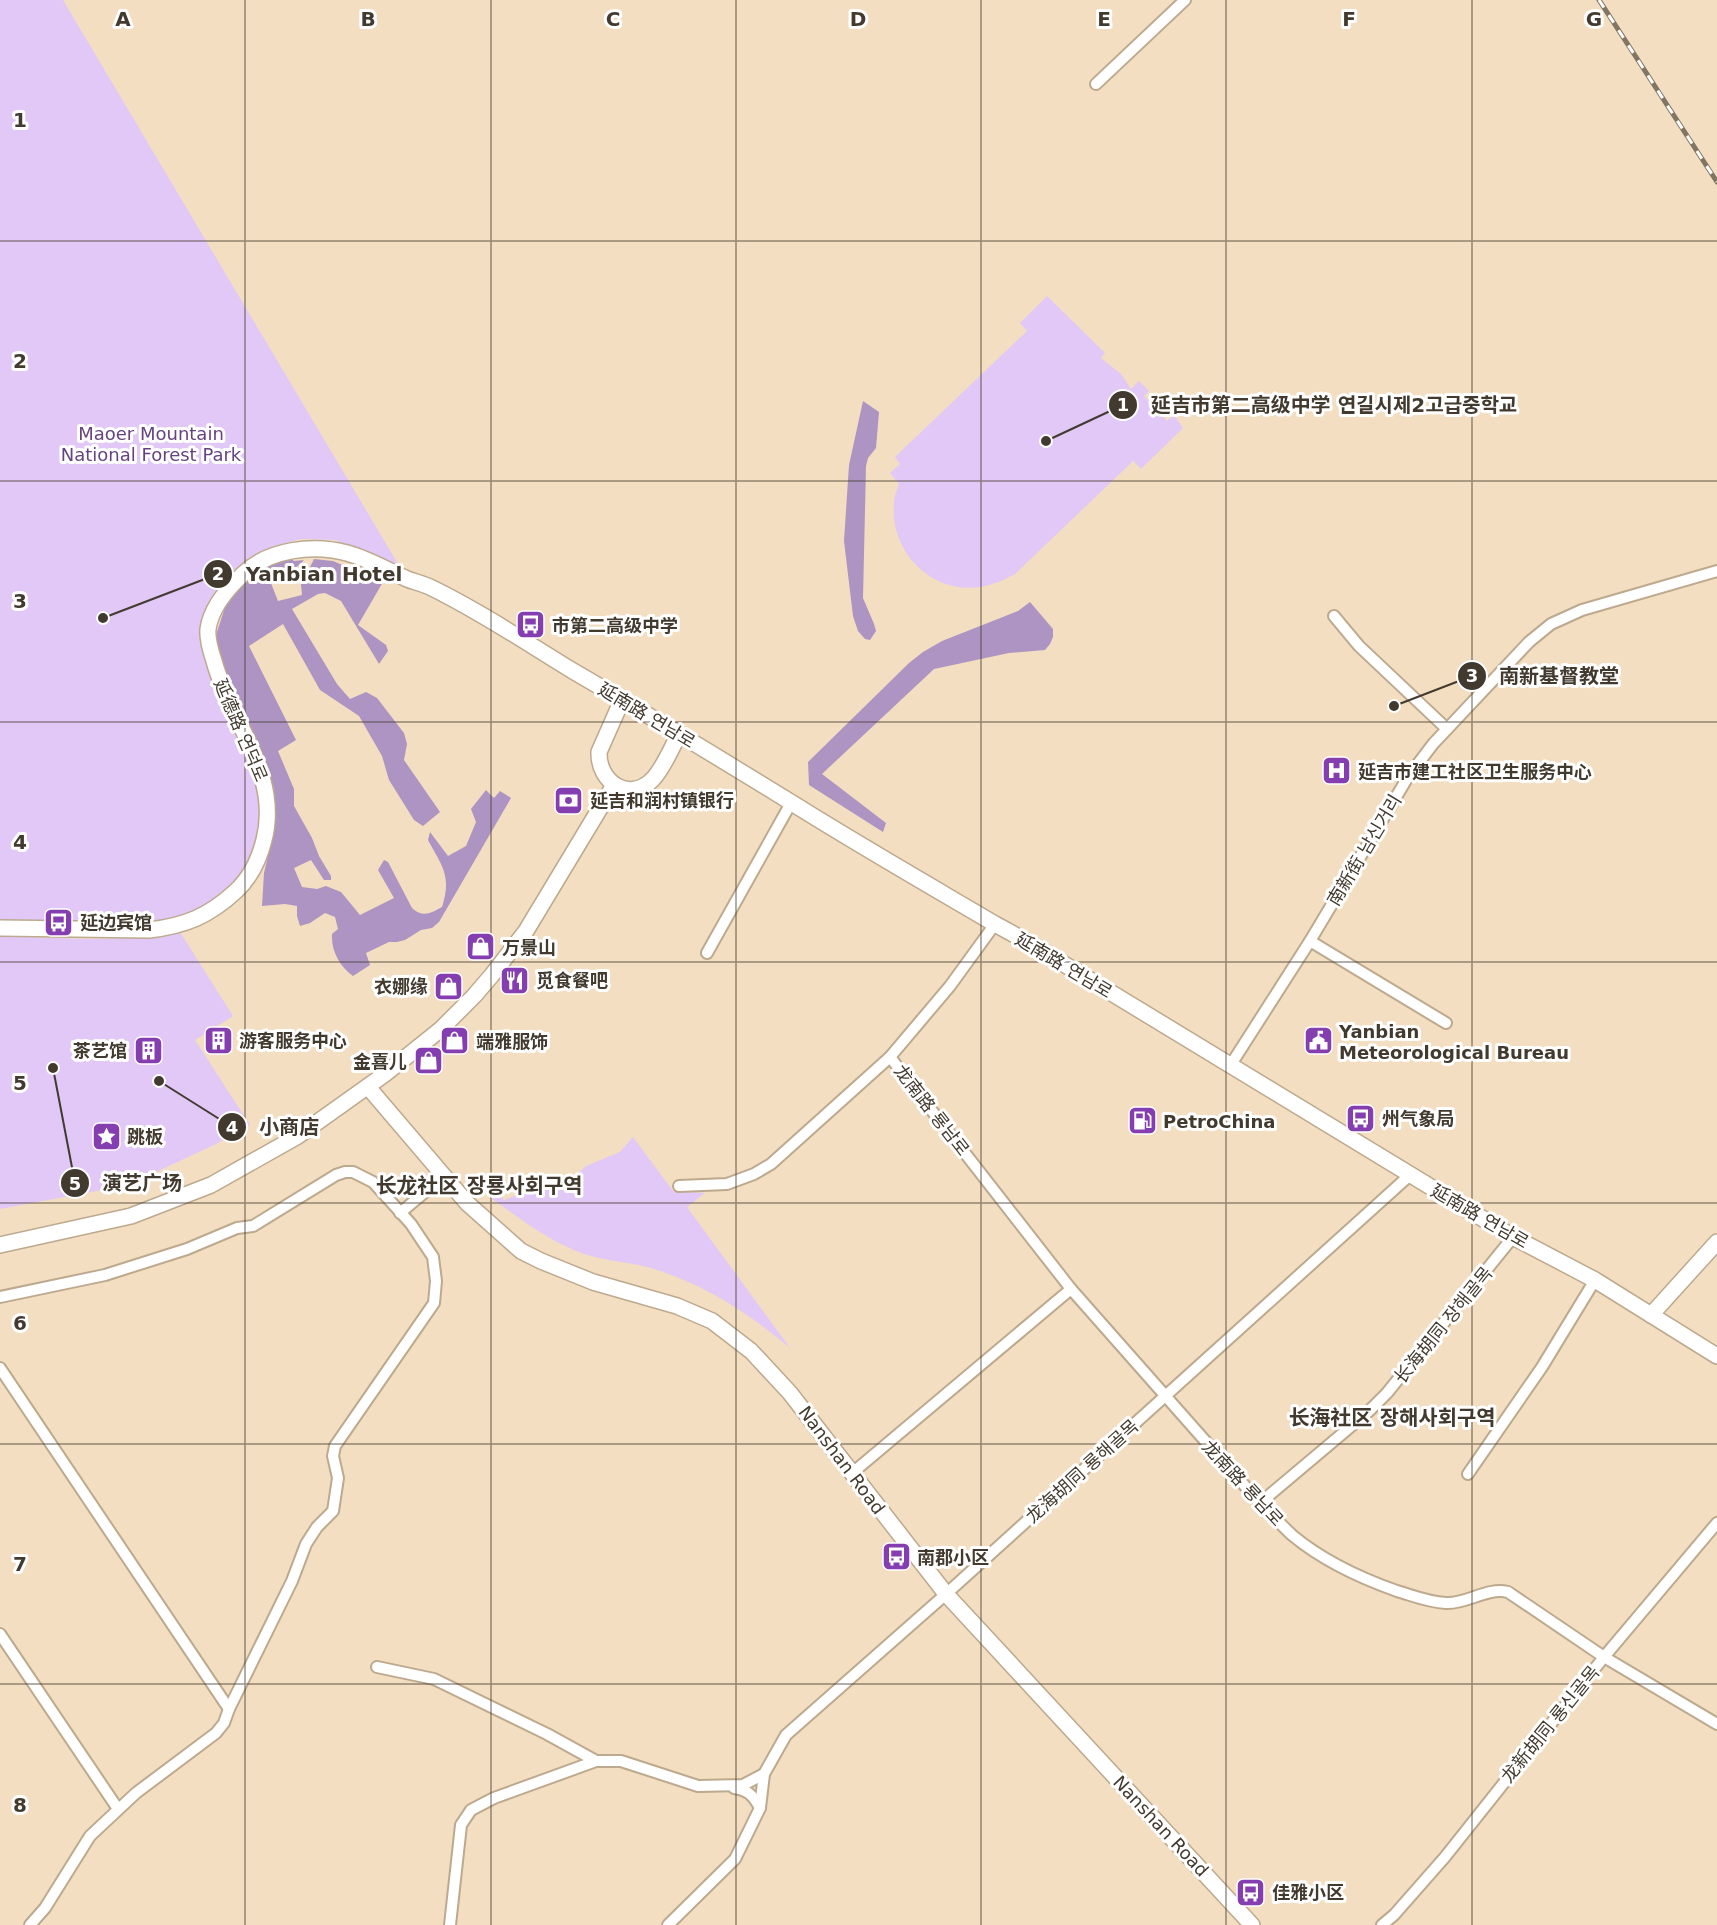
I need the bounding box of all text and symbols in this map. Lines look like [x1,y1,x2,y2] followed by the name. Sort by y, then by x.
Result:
[115,7,131,31] text: A
[360,7,376,31] text: B
[606,7,620,31] text: C
[850,7,866,31] text: D
[1097,7,1111,31] text: E
[1342,7,1356,31] text: F
[1586,7,1602,31] text: G
[13,108,27,132] text: 1
[13,349,27,373] text: 2
[1108,386,1529,424] callout: 延吉市第二高级中学 연길시제2고급중학교
[1151,393,1517,417] text: 延吉市第二高级中学 연길시제2고급중학교
[1117,394,1129,415] text: 1
[61,423,242,465] park label: Maoer Mountain National Forest Park
[203,555,414,593] callout: Yanbian Hotel
[245,562,402,586] text: Yanbian Hotel
[212,563,224,584] text: 2
[13,589,27,613] text: 3
[515,609,547,641] bus stop icon: 市第二高级中学
[552,615,678,636] place label: 市第二高级中学
[1457,657,1631,695] callout: 南新基督教堂
[1499,664,1619,688] text: 南新基督教堂
[1466,665,1478,686] text: 3
[210,676,272,784] street label: 延德路 연덕로
[595,678,699,752] street label: 延南路 연남로
[1321,755,1353,787] hospital icon: 延吉市建工社区卫生服务中心
[1358,761,1592,782] place label: 延吉市建工社区卫生服务中心
[553,784,585,816] bank icon: 延吉和润村镇银行
[590,790,734,811] place label: 延吉和润村镇银行
[1323,791,1405,909] street label: 南新街 남신거리
[13,830,27,854] text: 4
[43,906,75,938] bus stop icon: 延边宾馆
[80,912,152,933] place label: 延边宾馆
[1012,928,1116,1002] street label: 延南路 연남로
[465,931,497,963] shop icon: 万景山
[502,937,556,958] place label: 万景山
[499,964,531,996] restaurant icon: 觅食餐吧
[433,970,465,1002] shop icon: 衣娜缘
[536,970,608,991] place label: 觅食餐吧
[374,976,428,997] place label: 衣娜缘
[1338,1021,1569,1063] place label: Yanbian Meteorological Bureau
[202,1024,234,1056] building icon: 游客服务中心
[439,1025,471,1057] shop icon: 端雅服饰
[1302,1025,1334,1057] public building icon: Yanbian Meteorological Bureau
[239,1030,347,1051] place label: 游客服务中心
[476,1031,548,1052] place label: 端雅服饰
[132,1034,164,1066] building icon: 茶艺馆
[73,1040,127,1061] place label: 茶艺馆
[412,1045,444,1077] shop icon: 金喜儿
[353,1051,407,1072] place label: 金喜儿
[890,1060,974,1160] street label: 龙南路 룡남로
[13,1071,27,1095] text: 5
[1345,1102,1377,1134] bus stop icon: 州气象局
[1126,1105,1158,1137] fuel station icon: PetroChina
[217,1108,331,1146] callout: 小商店
[1382,1108,1454,1129] place label: 州气象局
[1163,1111,1275,1132] place label: PetroChina
[259,1115,319,1139] text: 小商店
[226,1117,238,1138] text: 4
[90,1120,122,1152] place icon: 跳板
[127,1126,163,1147] place label: 跳板
[60,1164,194,1202] callout: 演艺广场
[102,1171,182,1195] text: 演艺广场
[69,1173,81,1194] text: 5
[375,1174,583,1198] district label: 长龙社区 장룡사회구역
[1427,1180,1533,1252] street label: 延南路 연남로
[1390,1262,1496,1388] street label: 长海胡同 장해골목
[13,1311,27,1335] text: 6
[794,1402,890,1518] street label: Nanshan Road
[1288,1406,1496,1430] district label: 长海社区 장해사회구역
[1021,1415,1143,1527] street label: 龙海胡同 룡해골목
[1198,1436,1288,1530] street label: 龙南路 룡남로
[880,1541,912,1573] bus stop icon: 南郡小区
[917,1547,989,1568] place label: 南郡小区
[13,1552,27,1576] text: 7
[1497,1661,1603,1787] street label: 龙新胡同 룡신골목
[1109,1771,1213,1881] street label: Nanshan Road
[13,1793,27,1817] text: 8
[1235,1876,1267,1908] bus stop icon: 佳雅小区
[1272,1882,1344,1903] place label: 佳雅小区

